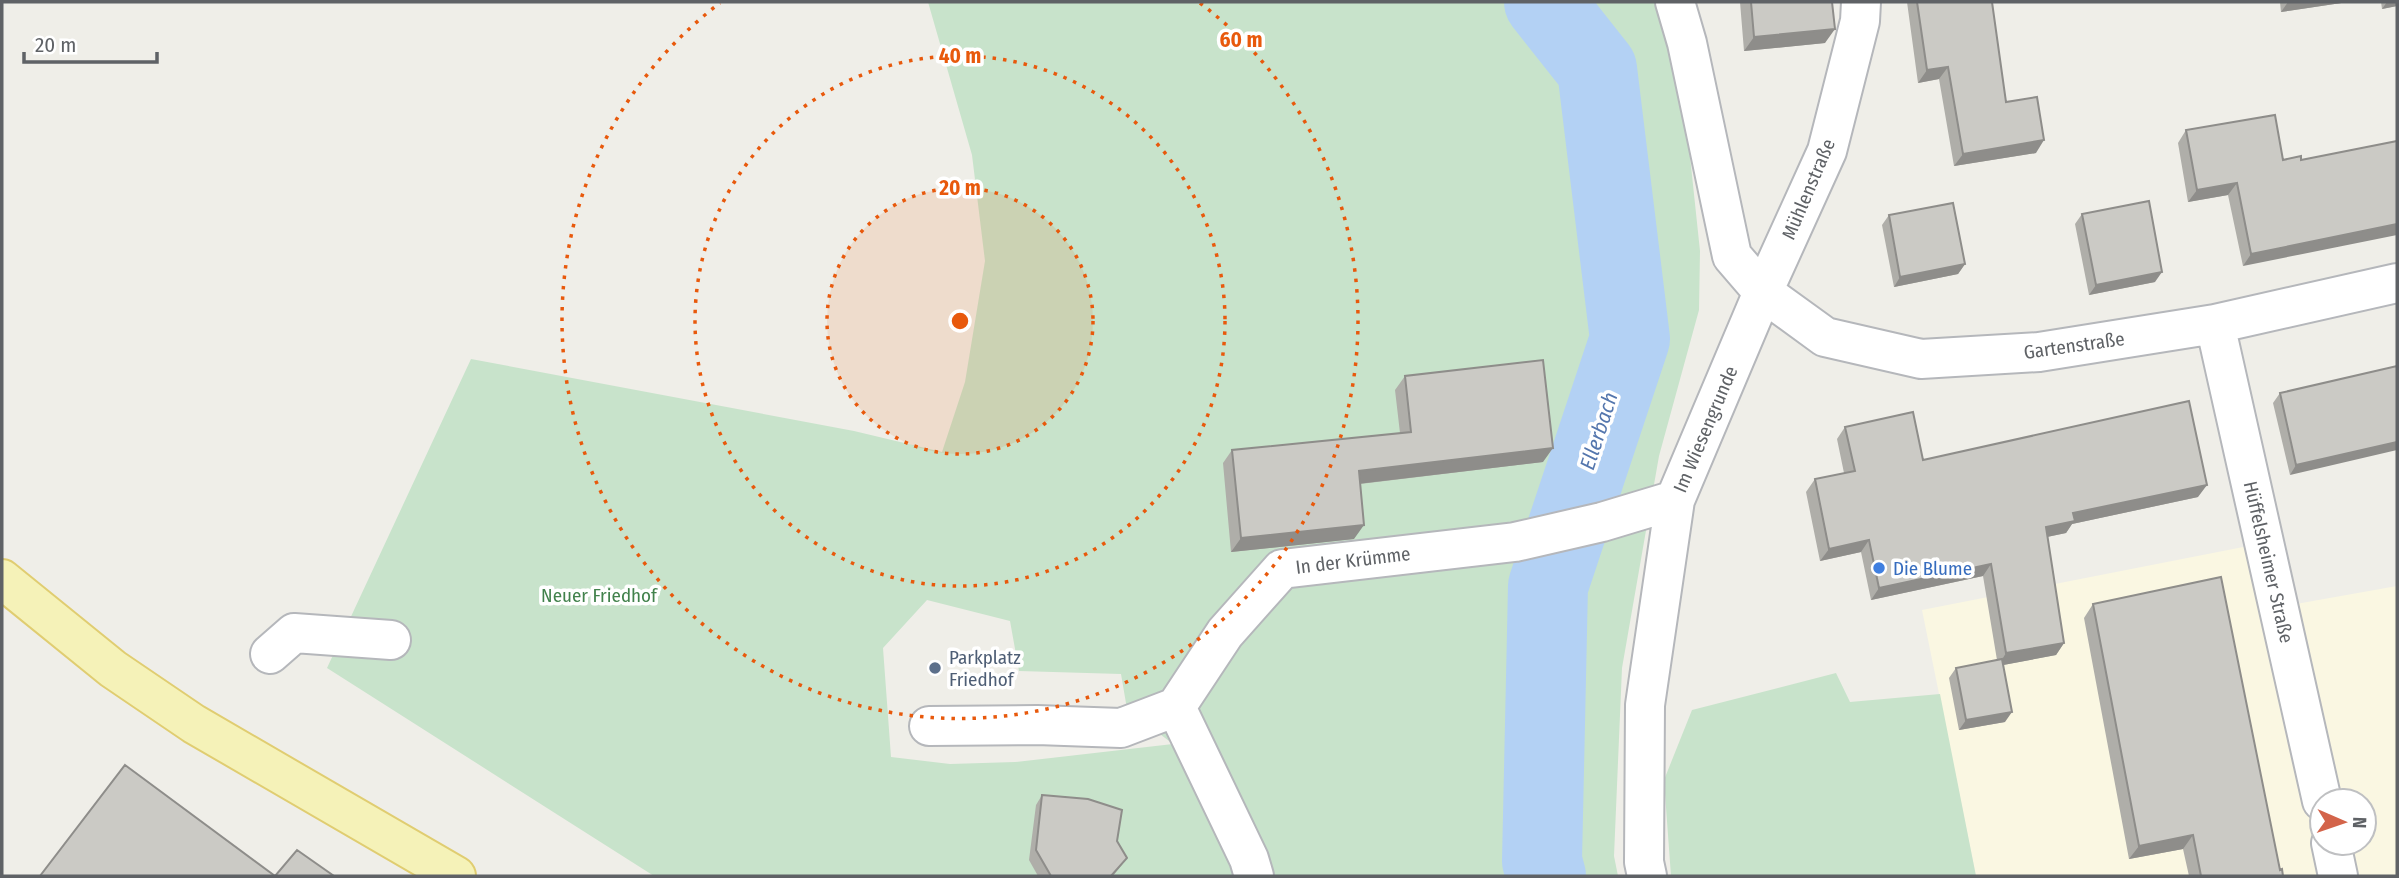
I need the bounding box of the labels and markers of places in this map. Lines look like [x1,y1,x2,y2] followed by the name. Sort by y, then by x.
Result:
[948,309,972,333] centre of rings
[1893,557,1972,580] place label: Die Blume
[1871,560,1887,576] marker: Die Blume
[949,646,1021,691] place label: Parkplatz Friedhof
[927,660,943,676] marker: Parkplatz Friedhof

